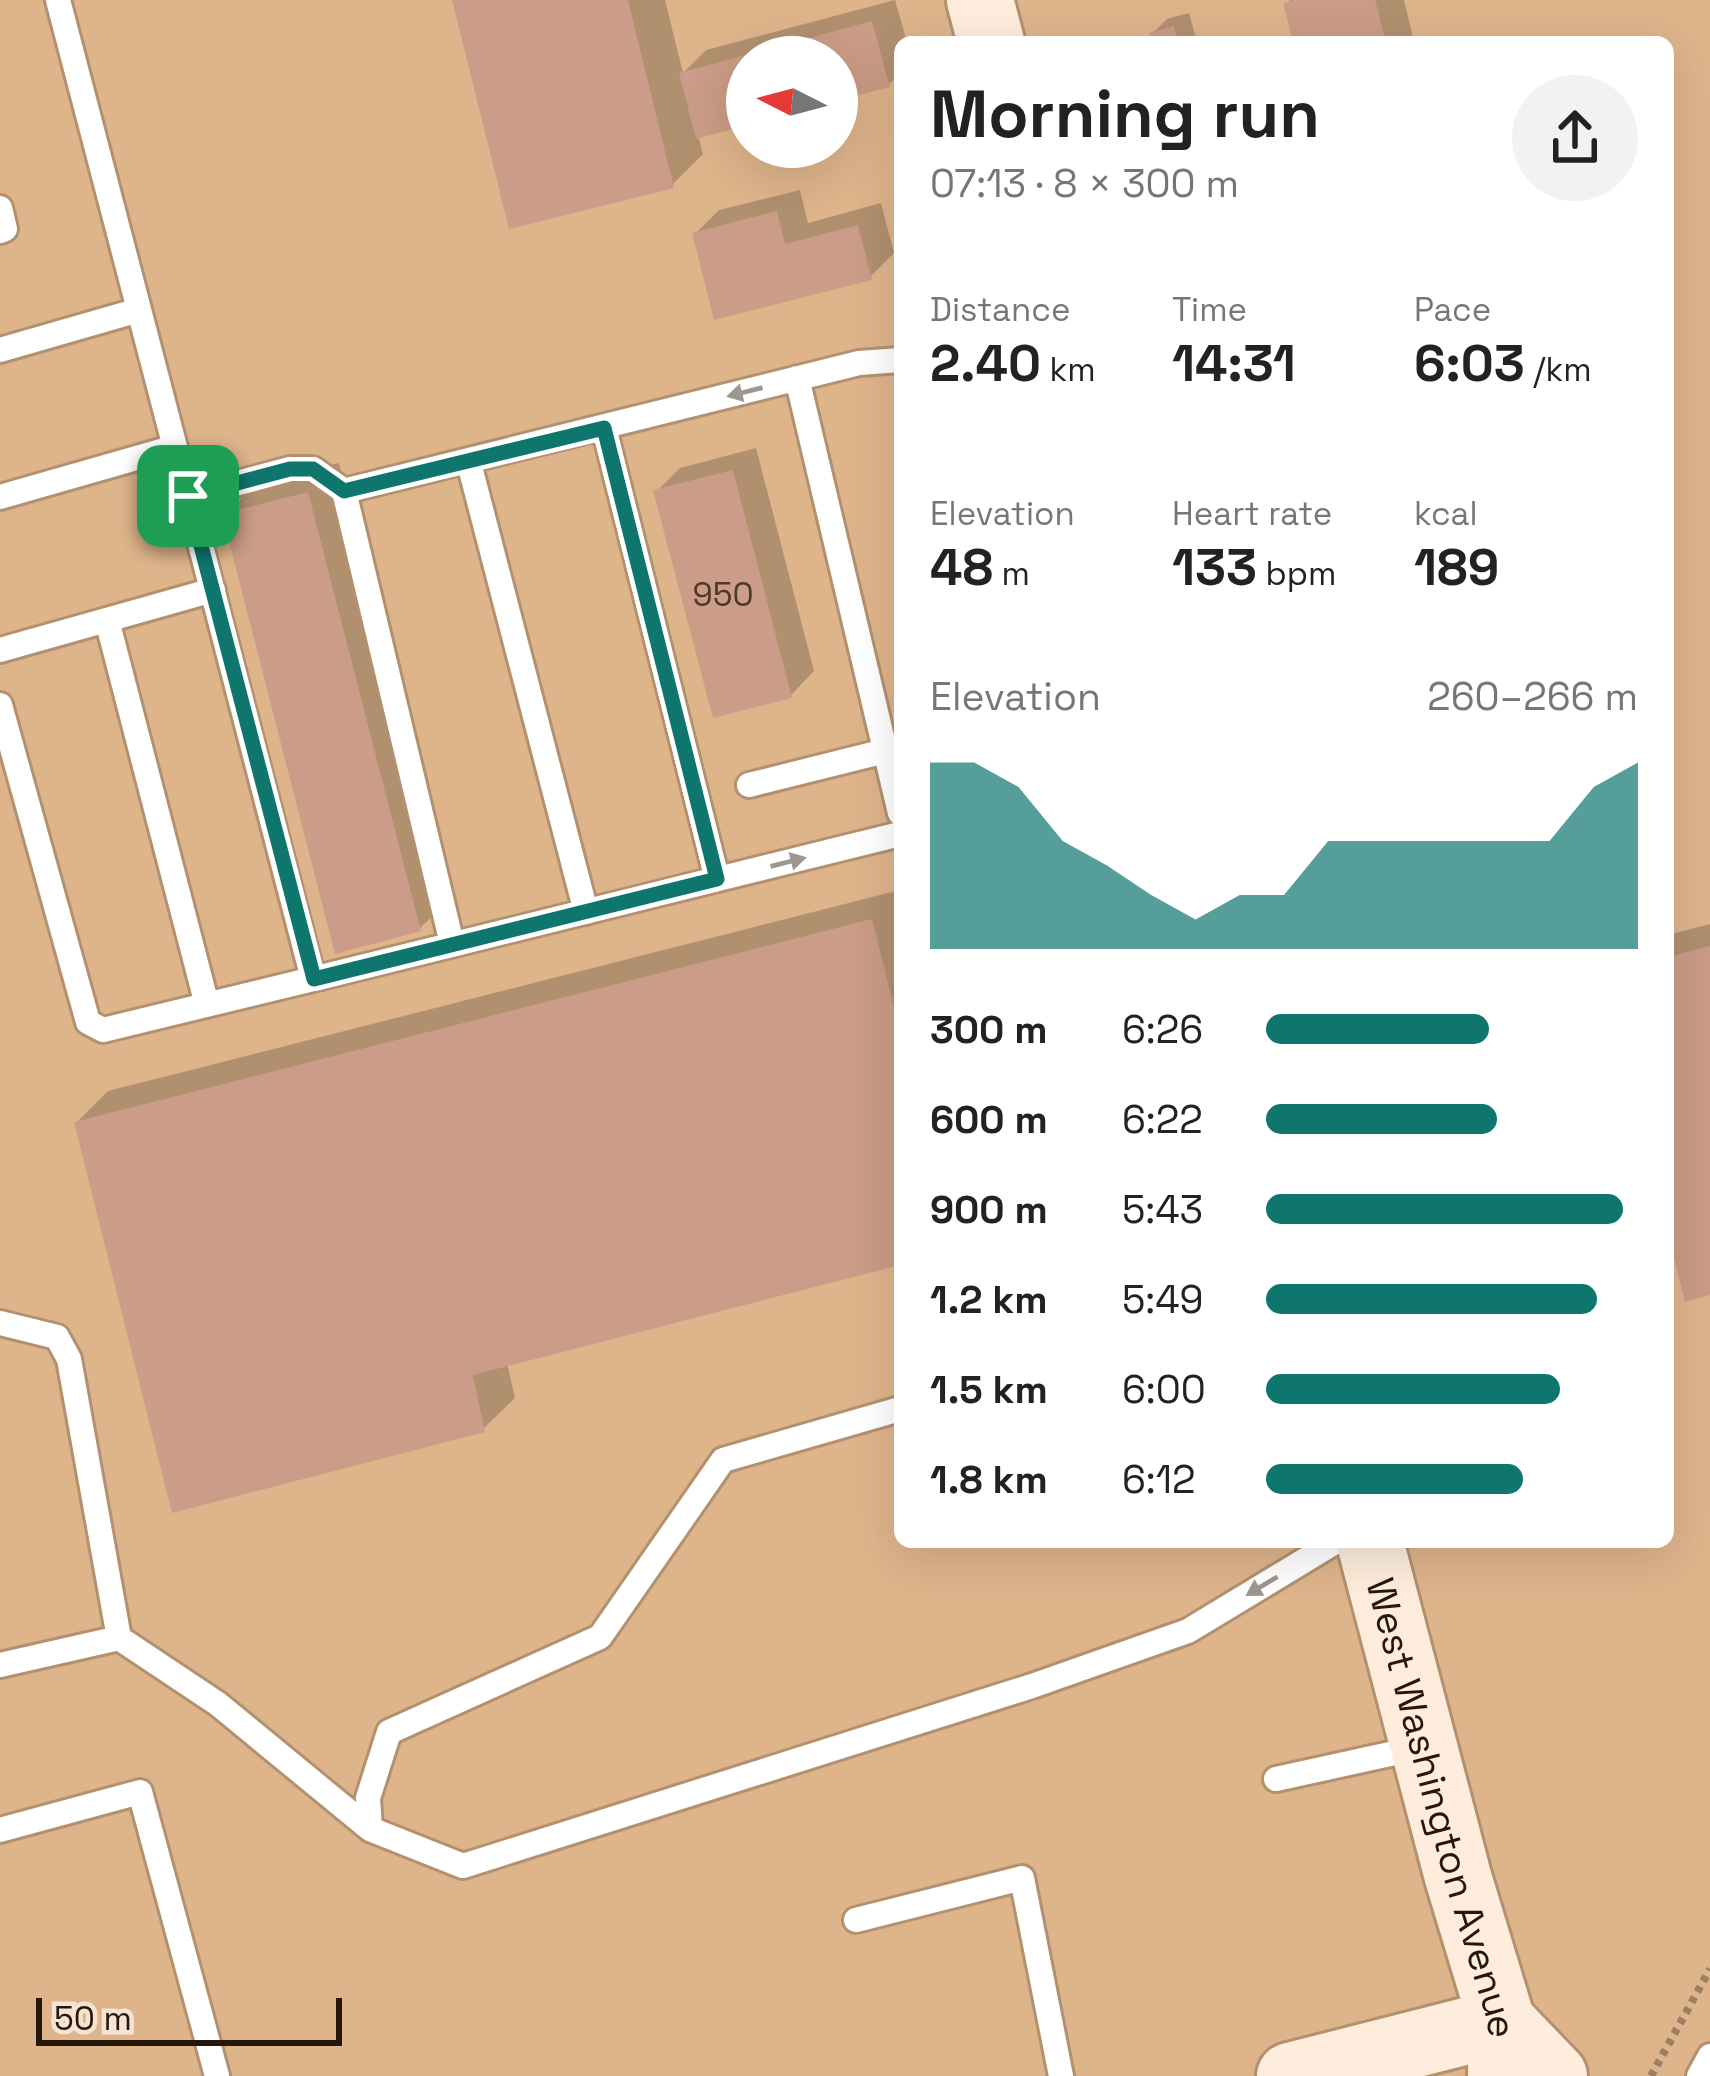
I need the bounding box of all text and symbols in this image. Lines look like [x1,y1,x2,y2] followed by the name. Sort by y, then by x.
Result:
[726,36,858,168] north arrow
[726,36,858,168] map controls
[930,72,1320,156] text: Morning run
[1512,75,1638,201] button: share
[930,159,1239,208] text: 07:13 · 8 × 300 m
[930,289,1071,331] text: Distance
[1172,289,1247,331] text: Time
[1414,289,1491,331] text: Pace
[930,331,1041,396] text: 2.40
[1172,331,1296,396] text: 14:31
[1414,331,1525,396] text: 6:03
[1041,349,1096,391] text: km
[1525,349,1592,391] text: /km
[726,383,763,402] one-way arrow
[137,445,239,547] pin
[155,463,221,529] icon: arrive
[930,493,1075,535] text: Elevation
[1172,493,1332,535] text: Heart rate
[1414,493,1478,535] text: kcal
[930,535,993,600] text: 48
[1172,535,1257,600] text: 133
[1414,535,1499,600] text: 189
[993,553,1030,595] text: m
[1257,553,1336,595] text: bpm
[692,574,754,616] house number: 950
[930,672,1101,721] text: Elevation
[1427,672,1638,721] text: 260–266 m
[769,852,806,871] one-way arrow
[930,1005,1047,1054] text: 300 m
[1122,1005,1203,1054] text: 6:26
[930,1095,1048,1144] text: 600 m
[1122,1095,1203,1144] text: 6:22
[930,1185,1048,1234] text: 900 m
[1122,1185,1203,1234] text: 5:43
[930,1275,1048,1324] text: 1.2 km
[1122,1275,1203,1324] text: 5:49
[930,1365,1048,1414] text: 1.5 km
[1122,1365,1206,1414] text: 6:00
[930,1455,1048,1504] text: 1.8 km
[1122,1455,1196,1504] text: 6:12
[1355,1573,1526,2039] street label: West Washington Avenue
[1245,1575,1279,1596] one-way arrow
[36,1992,342,2045] scale bar
[54,1998,132,2040] text: 50 m

